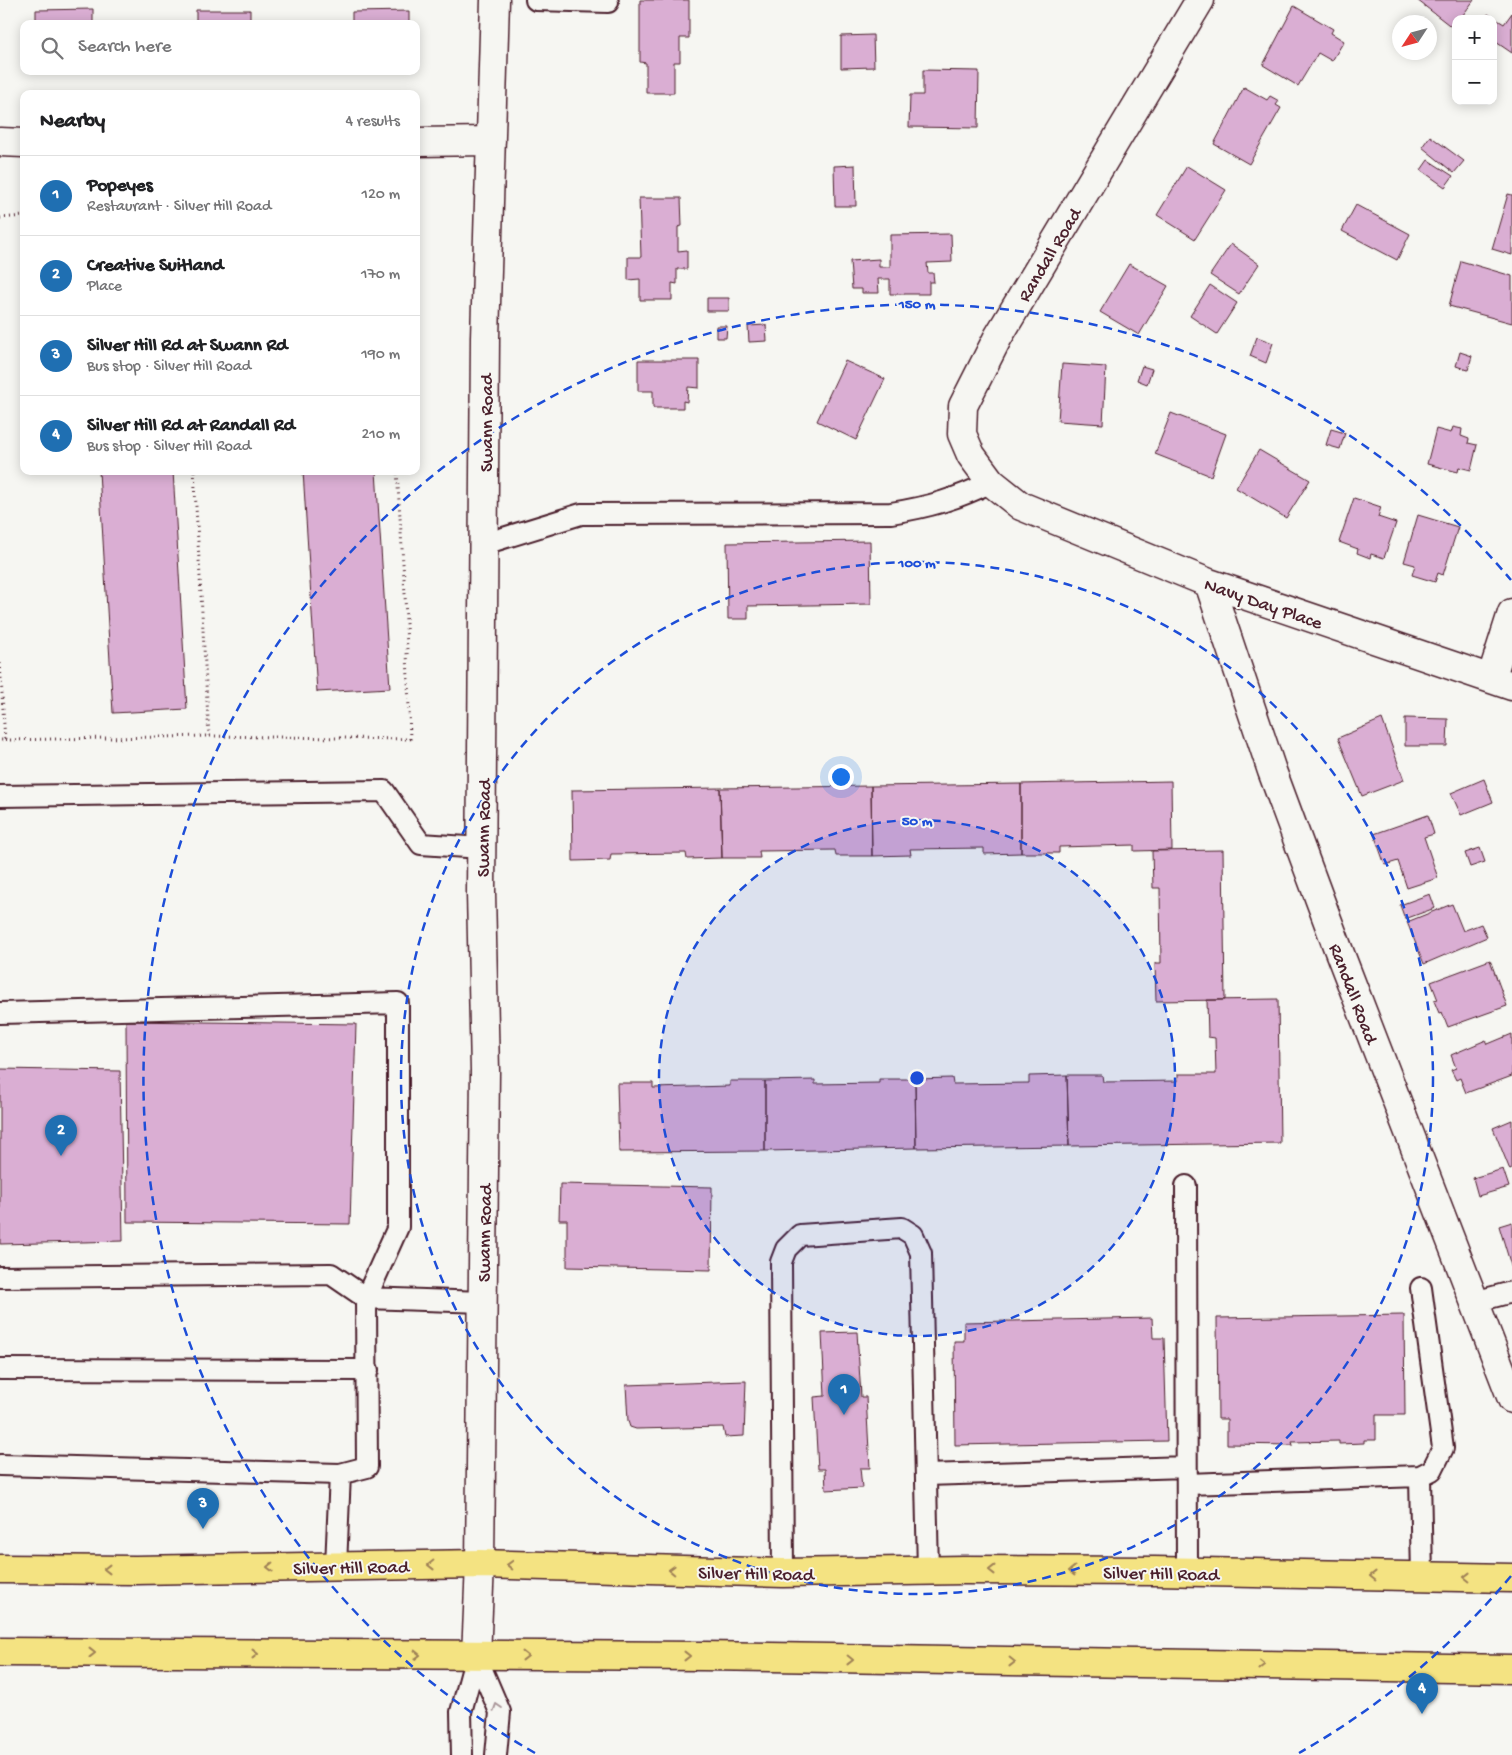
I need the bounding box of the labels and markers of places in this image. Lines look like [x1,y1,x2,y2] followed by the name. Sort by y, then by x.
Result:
[908,1069,926,1087] centre of rings
[45,1115,77,1156] pin: 2
[828,1374,860,1415] pin: 1
[187,1488,219,1529] pin: 3
[1406,1673,1438,1714] pin: 4

